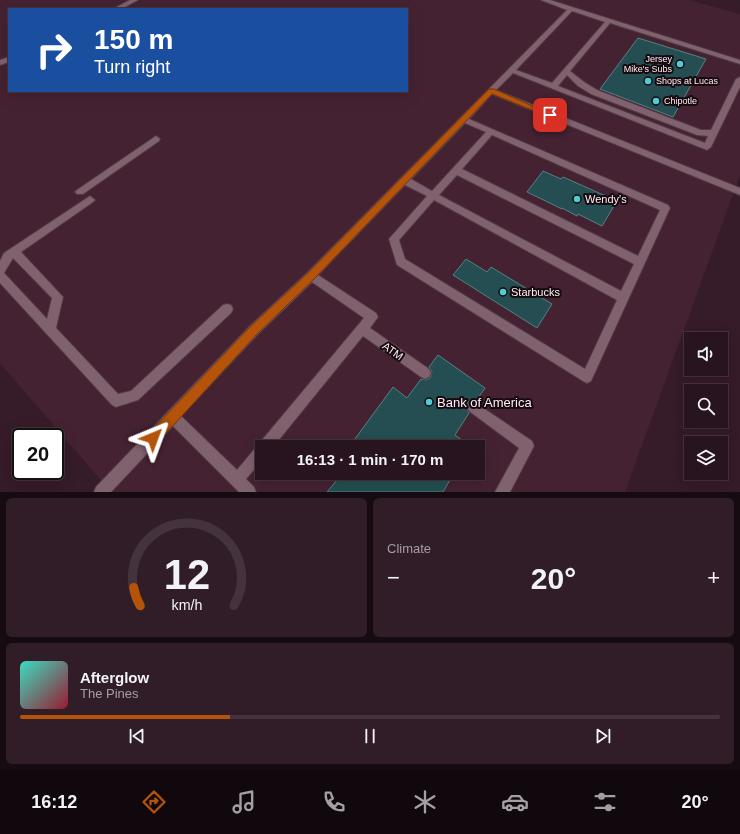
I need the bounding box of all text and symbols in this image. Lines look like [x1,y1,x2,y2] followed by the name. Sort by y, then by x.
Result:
[28,24,80,76] icon: right
[94,24,173,55] text: 150 m
[624,54,673,74] place label: Jersey Mike's Subs
[94,57,170,77] text: Turn right
[675,59,685,69] marker: Jersey Mike's Subs
[643,76,653,86] marker: Shops at Lucas
[656,76,719,86] place label: Shops at Lucas
[651,96,661,106] marker: Chipotle
[664,96,697,106] place label: Chipotle
[533,98,567,132] pin
[539,104,561,126] icon: arrive
[585,193,627,205] place label: Wendy's
[572,194,582,204] marker: Wendy's
[511,286,560,298] place label: Starbucks
[498,287,508,297] marker: Starbucks
[684,332,728,480] map controls
[684,332,728,376] button: sound
[380,340,406,362] street label: ATM
[684,384,728,428] button: search
[437,395,532,410] place label: Bank of America
[424,397,434,407] marker: Bank of America
[132,417,174,459] position arrow
[12,428,64,480] speed limit sign: 20
[684,436,728,480] button: layers
[297,451,443,468] text: 16:13 · 1 min · 170 m
[387,541,431,556] text: Climate
[163,550,210,597] text: 12
[531,562,576,595] text: 20°
[387,565,400,590] text: −
[707,565,720,590] text: +
[171,596,202,612] text: km/h
[80,669,149,686] text: Afterglow
[80,686,139,701] text: The Pines
[126,725,148,747] icon: previous
[359,725,381,747] icon: pause
[592,725,614,747] icon: next
[140,788,168,816] icon: directions
[230,788,258,816] icon: music
[320,788,348,816] icon: phone
[411,788,439,816] icon: climate
[501,788,529,816] icon: car
[591,788,619,816] icon: filters
[31,792,77,812] text: 16:12
[682,792,709,812] text: 20°

